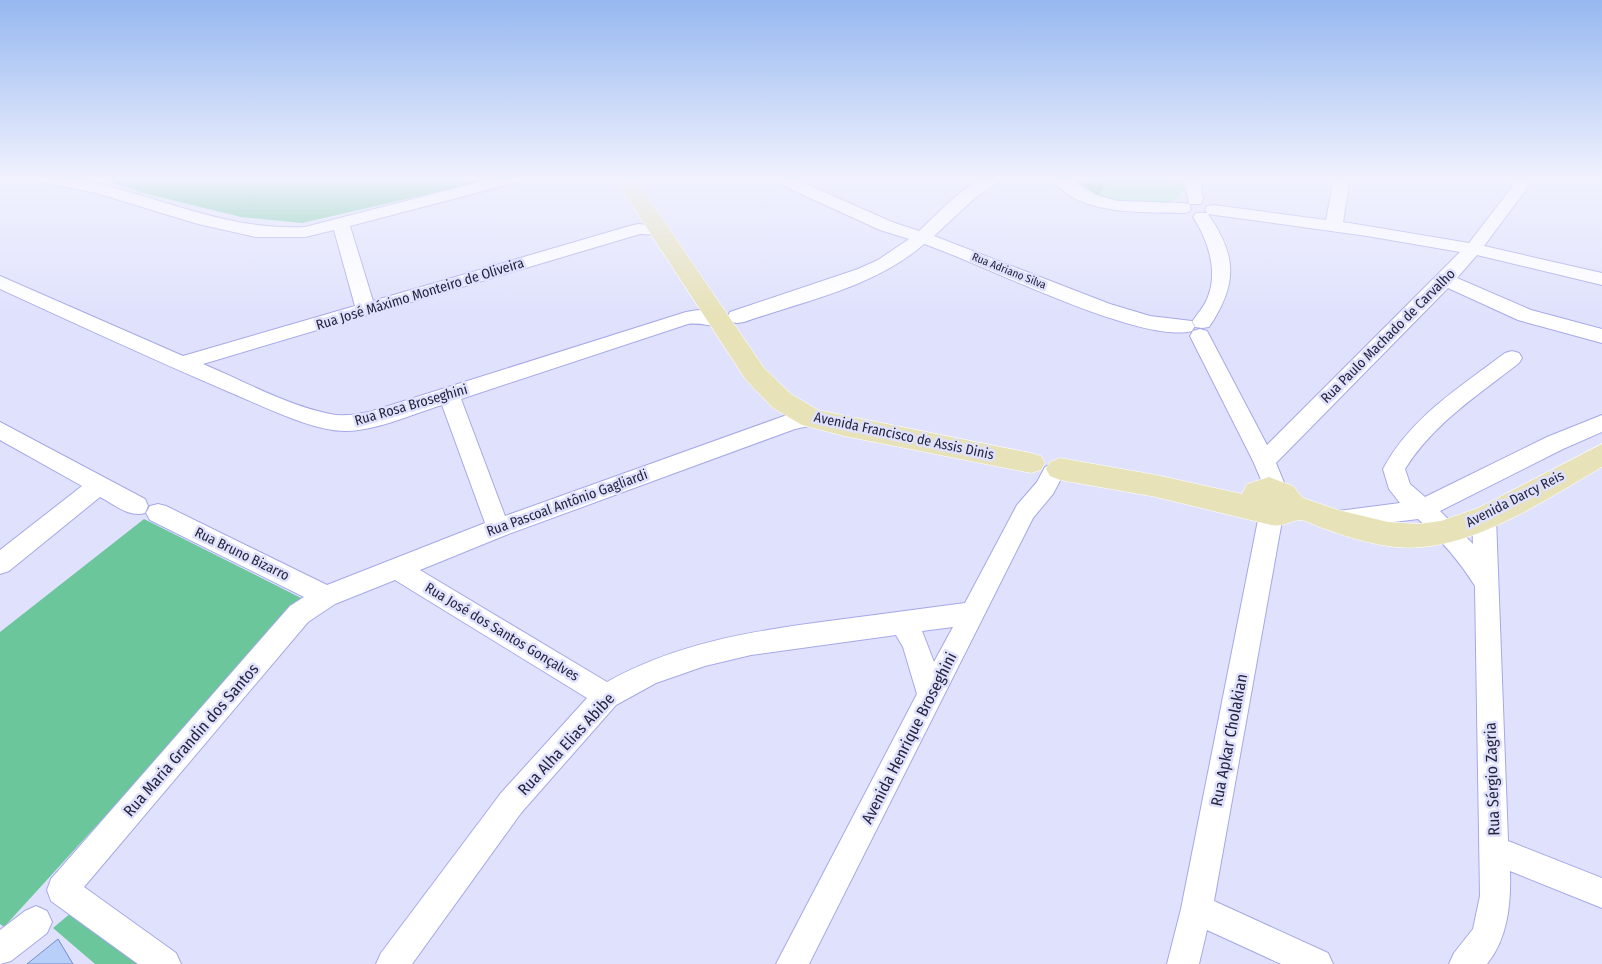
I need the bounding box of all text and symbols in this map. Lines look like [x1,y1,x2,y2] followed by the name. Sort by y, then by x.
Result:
[970,250,1048,292] street label: Rua Adriano Silva
[314,254,526,334] street label: Rua José Máximo Monteiro de Oliveira
[1317,265,1459,407] street label: Rua Paulo Machado de Carvalho
[353,381,469,429] street label: Rua Rosa Broseghini
[813,409,996,463] street label: Avenida Francisco de Assis Dinis
[484,466,650,540] street label: Rua Pascoal Antônio Gagliardi
[1463,467,1567,531] street label: Avenida Darcy Reis
[192,524,292,584] street label: Rua Bruno Bizarro
[422,579,582,685] street label: Rua José dos Santos Gonçalves
[857,649,961,827] street label: Avenida Henrique Broseghini
[119,659,263,820] street label: Rua Maria Grandin dos Santos
[1207,672,1251,808] street label: Rua Apkar Cholakian
[514,689,618,799] street label: Rua Alha Elias Abibe
[1481,722,1503,836] street label: Rua Sérgio Zagria

